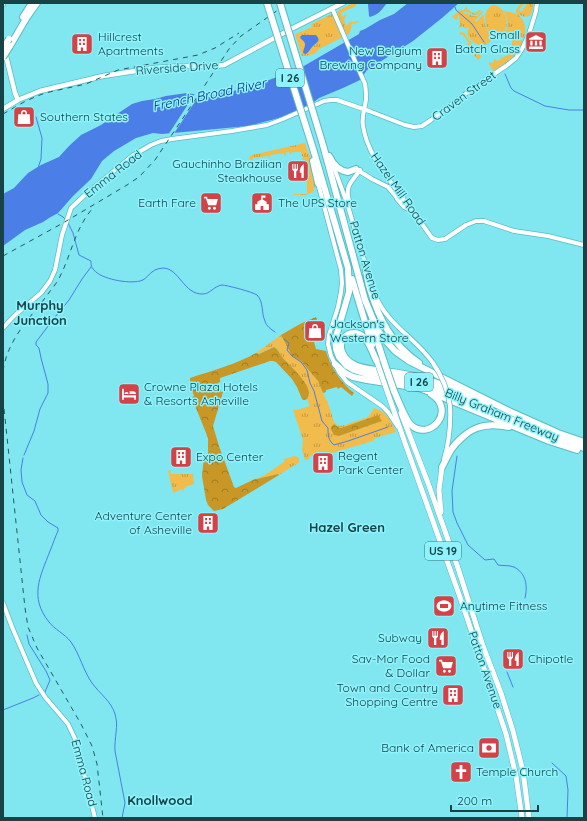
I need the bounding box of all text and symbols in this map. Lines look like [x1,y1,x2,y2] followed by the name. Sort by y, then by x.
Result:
[455,27,520,56] place label: Small Batch Glass
[98,29,164,58] place label: Hillcrest Apartments
[523,29,549,55] museum icon: Small Batch Glass
[69,31,95,57] building icon: Hillcrest Apartments
[319,43,422,72] place label: New Belgium Brewing Company
[424,45,450,71] building icon: New Belgium Brewing Company
[135,57,219,78] street label: Riverside Drive
[429,67,499,124] street label: Craven Street
[276,69,304,87] road number: I 26
[151,74,269,114] water label: French Broad River
[11,104,37,130] shop icon: Southern States
[40,109,128,124] place label: Southern States
[81,146,145,201] street label: Emma Road
[368,149,429,228] street label: Hazel Mill Road
[172,156,282,185] place label: Gauchinho Brazilian Steakhouse
[285,158,311,184] restaurant icon: Gauchinho Brazilian Steakhouse
[198,190,224,216] supermarket icon: Earth Fare
[249,190,275,216] public building icon: The UPS Store
[138,195,196,210] place label: Earth Fare
[278,195,357,210] place label: The UPS Store
[346,219,385,301] street label: Patton Avenue
[13,297,67,328] district label: Murphy Junction
[330,316,409,345] place label: Jackson's Western Store
[302,318,328,344] shop icon: Jackson's Western Store
[405,373,433,391] road number: I 26
[144,379,258,408] place label: Crowne Plaza Hotels & Resorts Asheville
[116,381,142,407] hotel icon: Crowne Plaza Hotels & Resorts Asheville
[443,385,562,444] street label: Billy Graham Freeway
[168,444,194,470] building icon: Expo Center
[338,448,404,477] place label: Regent Park Center
[196,449,264,464] place label: Expo Center
[310,450,336,476] building icon: Regent Park Center
[95,508,192,537] place label: Adventure Center of Asheville
[195,510,221,536] building icon: Adventure Center of Asheville
[309,519,385,535] district label: Hazel Green
[425,542,461,560] road number: US 19
[431,593,457,619] sports icon: Anytime Fitness
[460,598,548,613] place label: Anytime Fitness
[425,625,451,651] restaurant icon: Subway
[465,629,506,711] street label: Patton Avenue
[378,630,422,645] place label: Subway
[500,646,526,672] restaurant icon: Chipotle
[352,651,430,680] place label: Sav-Mor Food & Dollar
[528,651,573,666] place label: Chipotle
[433,653,459,679] supermarket icon: Sav-Mor Food & Dollar
[337,680,438,709] place label: Town and Country Shopping Centre
[440,682,466,708] building icon: Town and Country Shopping Centre
[476,735,502,761] bank icon: Bank of America
[68,738,101,808] street label: Emma Road
[381,740,474,755] place label: Bank of America
[448,759,474,785] church icon: Temple Church
[476,764,558,779] place label: Temple Church
[451,787,538,813] scale bar
[127,792,193,808] district label: Knollwood
[457,793,492,808] text: 200 m

